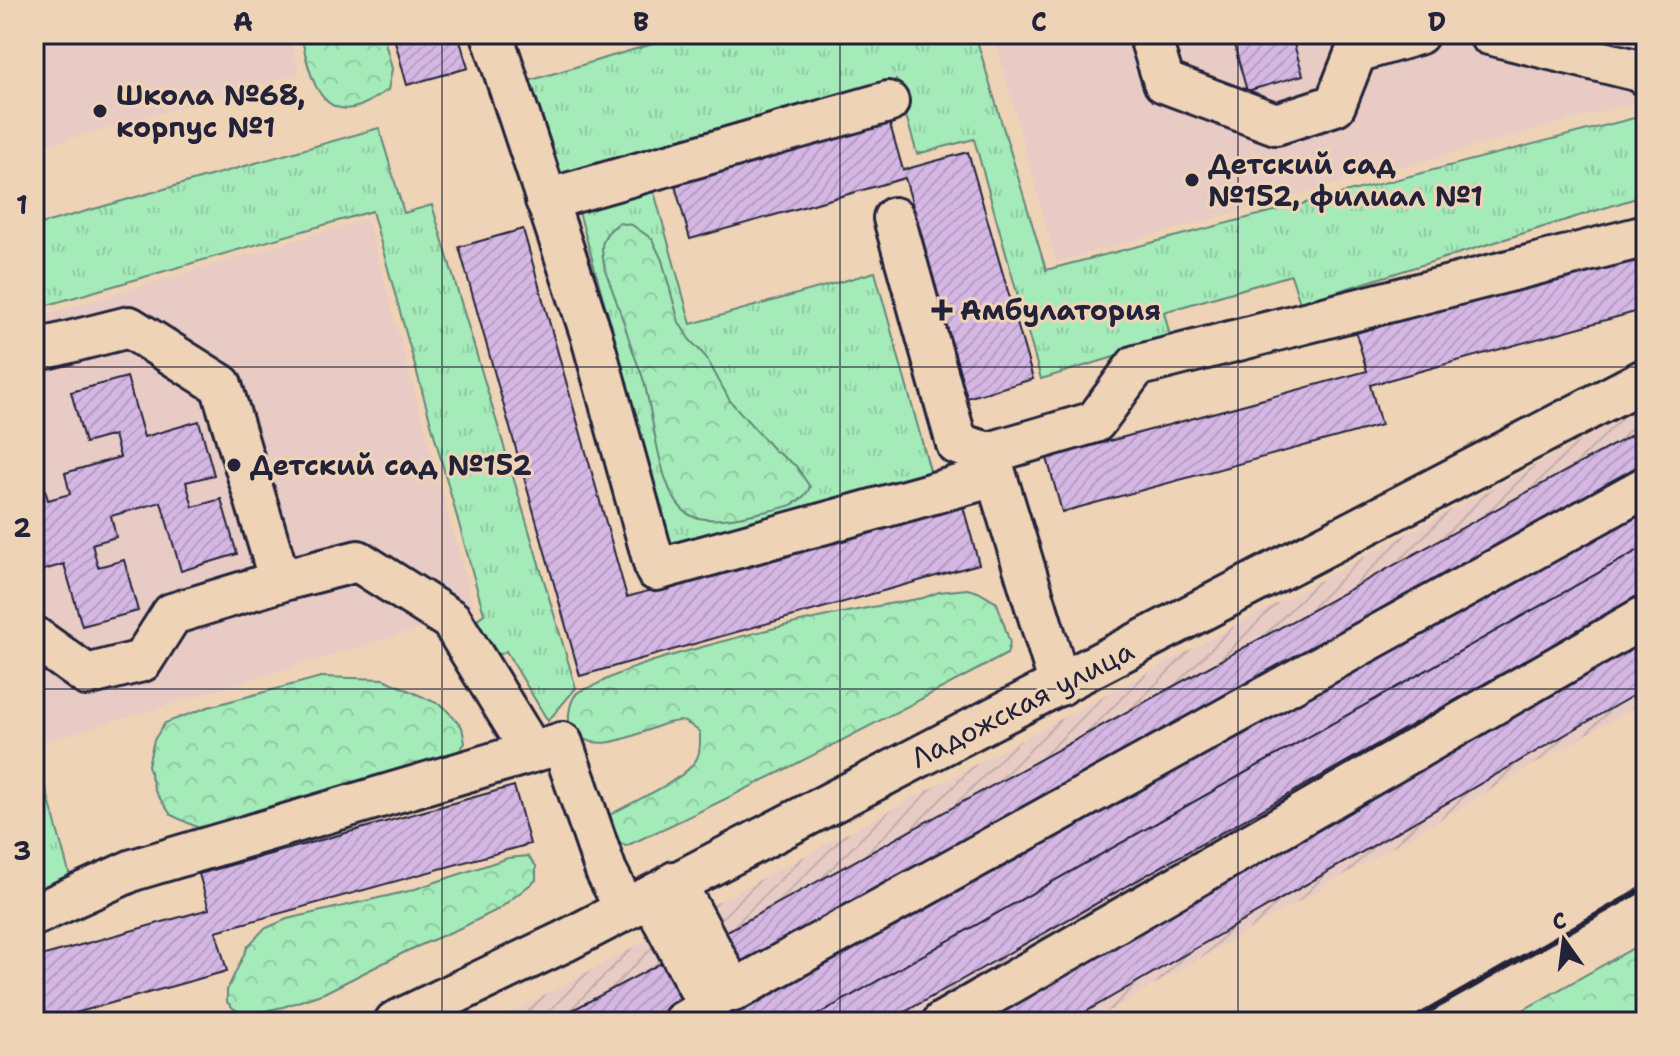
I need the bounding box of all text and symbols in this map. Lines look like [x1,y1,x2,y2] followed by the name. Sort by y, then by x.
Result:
[233,4,253,39] text: A
[633,4,649,39] text: B
[1031,4,1047,39] text: C
[1428,4,1446,39] text: D
[116,76,305,146] place label: Школа №68, корпус №1
[91,102,109,120] marker: Школа №68, корпус №1
[1208,145,1483,215] place label: Детский сад №152, филиал №1
[1183,171,1201,189] marker: Детский сад №152, филиал №1
[16,187,28,222] text: 1
[960,291,1161,329] place label: Амбулатория
[931,299,953,321] marker: Амбулатория
[250,446,532,484] place label: Детский сад №152
[225,456,243,474] marker: Детский сад №152
[13,510,31,545] text: 2
[904,631,1140,777] street label: Ладожская улица
[13,833,31,868] text: 3
[1524,900,1604,980] north arrow
[1549,905,1569,937] text: С

